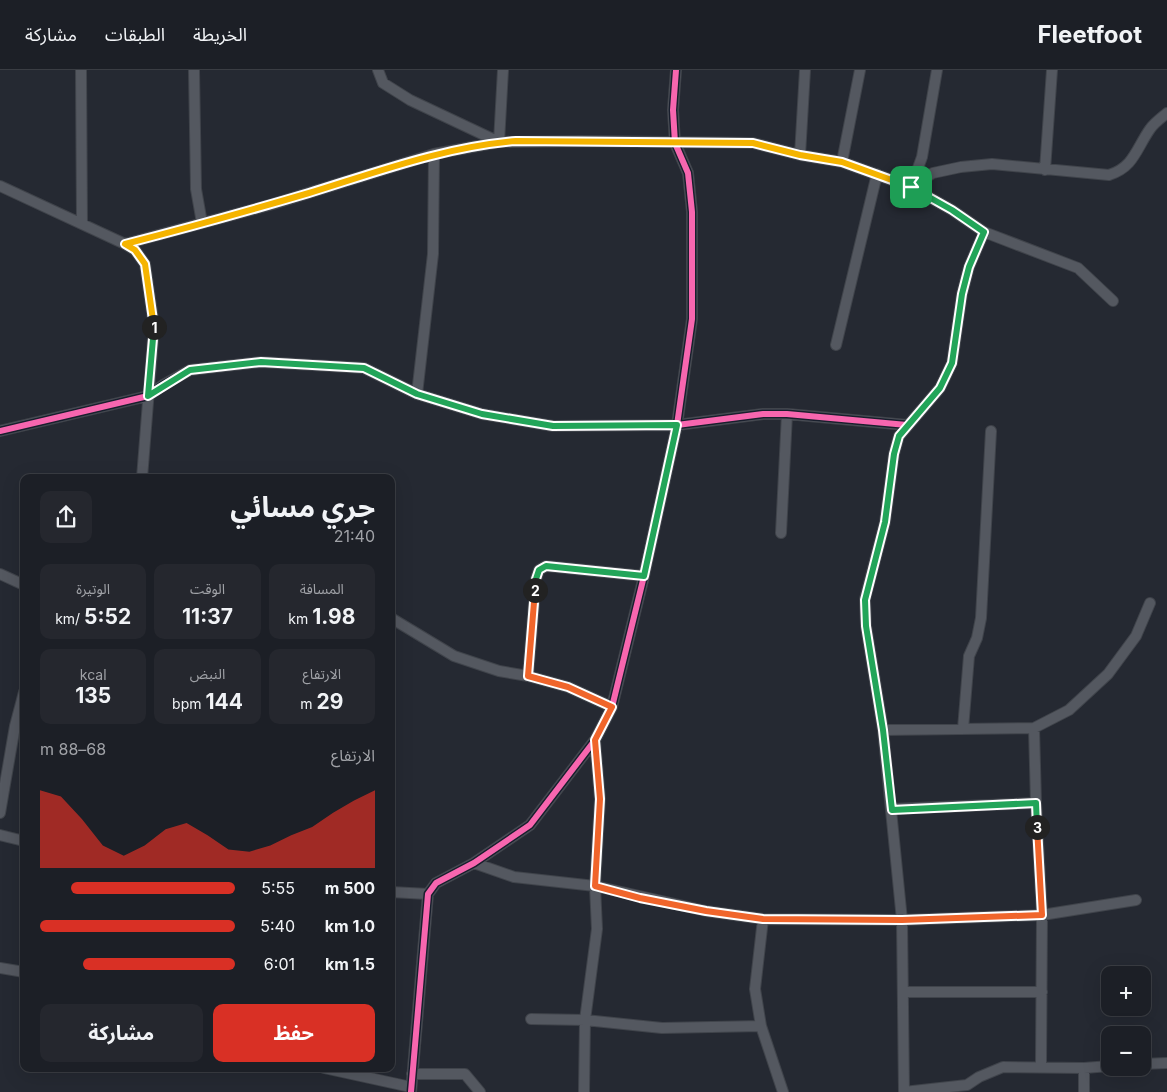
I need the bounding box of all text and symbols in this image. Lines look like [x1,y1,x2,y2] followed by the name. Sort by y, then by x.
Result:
[1038,20,1142,49] text: Fleetfoot
[25,24,77,45] text: مشاركة
[105,24,165,45] text: الطبقات
[193,24,247,45] text: الخريطة
[890,166,932,208] pin
[897,173,925,201] icon: arrive
[142,314,166,340] pin: 1
[151,319,158,336] text: 1
[230,490,375,524] text: جري مسائي
[40,491,92,543] button: share
[334,526,375,546] text: 21:40
[522,578,548,602] pin: 2
[76,580,110,597] text: الوتيرة
[190,580,225,597] text: الوقت
[300,580,344,597] text: المسافة
[531,582,540,599] text: 2
[84,604,131,629] text: 5:52
[182,604,233,629] text: 11:37
[312,604,355,629] text: 1.98
[55,610,84,627] text: /km
[288,610,312,627] text: km
[190,665,225,682] text: النبض
[303,665,341,682] text: الارتفاع
[80,666,107,683] text: kcal
[75,683,111,708] text: 135
[205,689,243,714] text: 144
[317,689,343,714] text: 29
[172,695,205,712] text: bpm
[300,695,317,712] text: m
[40,739,106,759] text: 68–88 m
[331,745,375,765] text: الارتفاع
[1024,814,1050,840] pin: 3
[1033,819,1042,836] text: 3
[261,878,295,898] text: 5:55
[325,878,375,898] text: 500 m
[260,916,295,936] text: 5:40
[325,916,375,936] text: 1.0 km
[264,954,295,974] text: 6:01
[325,954,375,974] text: 1.5 km
[1101,966,1151,1076] map controls
[1101,966,1151,1016] button: +
[40,1004,203,1062] button: مشاركة
[213,1004,375,1062] button: حفظ
[1101,1026,1151,1076] button: −

